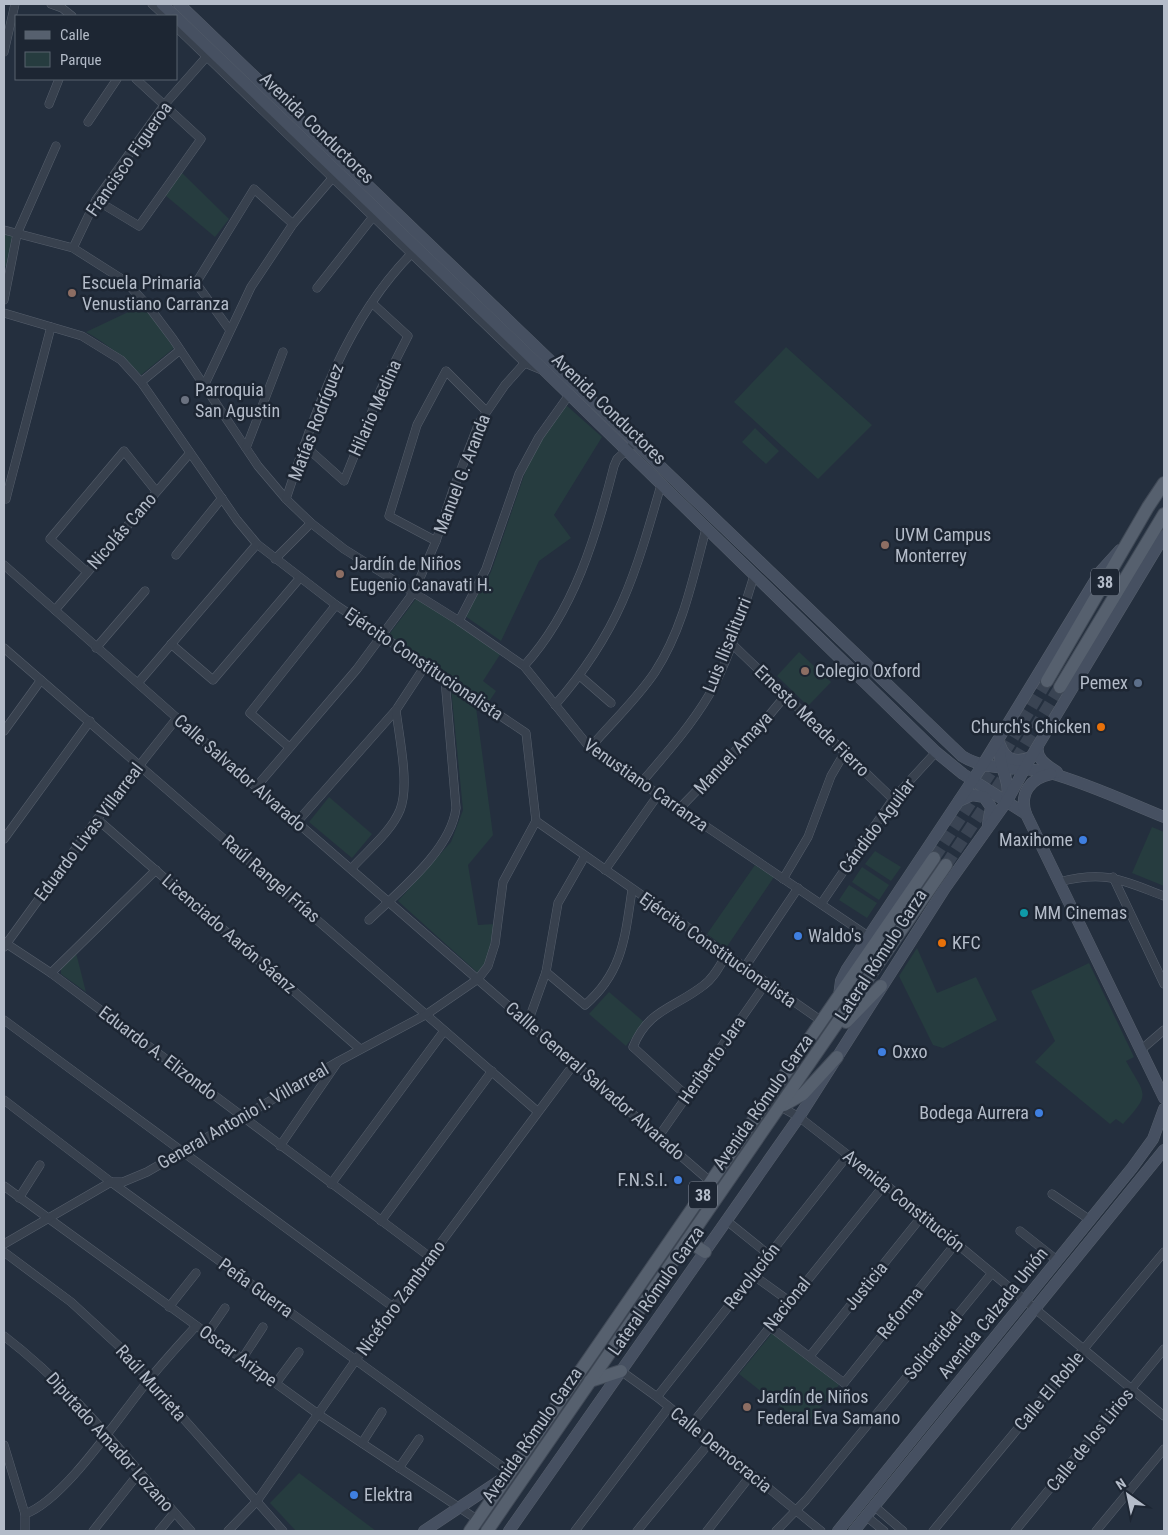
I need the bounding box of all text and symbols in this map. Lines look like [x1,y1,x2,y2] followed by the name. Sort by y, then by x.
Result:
[15,15,178,80] legend
[60,26,90,44] text: Calle
[60,51,102,69] text: Parque
[256,68,379,187] street label: Avenida Conductores
[81,97,176,220] street label: Francisco Figueroa
[82,272,229,314] place label: Escuela Primaria Venustiano Carranza
[66,287,78,299] marker: Escuela Primaria Venustiano Carranza
[548,349,671,468] street label: Avenida Conductores
[344,356,405,459] street label: Hilario Medina
[284,360,348,483] street label: Matías Rodríguez
[195,379,280,421] place label: Parroquia San Agustin
[179,394,191,406] marker: Parroquia San Agustin
[429,411,494,537] street label: Manuel G. Aranda
[83,488,160,573] street label: Nicolás Cano
[895,524,991,566] place label: UVM Campus Monterrey
[879,539,891,551] marker: UVM Campus Monterrey
[350,553,493,595] place label: Jardín de Niños Eugenio Canavati H.
[334,568,346,580] marker: Jardín de Niños Eugenio Canavati H.
[1091,568,1119,596] road number: 38
[698,594,755,695] street label: Luis Ilisaliturri
[341,603,507,724] street label: Ejército Constitucionalista
[815,660,921,681] place label: Colegio Oxford
[751,661,874,781] street label: Ernesto Meade Fierro
[799,665,811,677] marker: Colegio Oxford
[1080,672,1128,693] place label: Pemex
[1132,677,1144,689] marker: Pemex
[689,707,776,798] street label: Manuel Amaya
[170,710,311,836] street label: Calle Salvador Alvarado
[971,716,1091,737] place label: Church's Chicken
[1095,721,1107,733] marker: Church's Chicken
[580,734,713,835] street label: Venustiano Carranza
[30,759,147,905] street label: Eduardo Livas Villarreal
[834,774,919,877] street label: Cándido Aguilar
[999,829,1073,850] place label: Maxihome
[218,830,324,927] street label: Raúl Rangel Frías
[1077,834,1089,846] marker: Maxihome
[158,870,301,998] street label: Licenciado Aarón Sáenz
[830,885,931,1024] street label: Lateral Rómulo Garza
[636,888,801,1012] street label: Ejército Constitucionalista
[1034,902,1127,923] place label: MM Cinemas
[1018,907,1030,919] marker: MM Cinemas
[808,925,862,946] place label: Waldo's
[792,930,804,942] marker: Waldo's
[952,932,981,953] place label: KFC
[936,937,948,949] marker: KFC
[502,997,689,1164] street label: Callle General Salvador Alvarado
[95,1001,221,1104] street label: Eduardo A. Elizondo
[674,1012,749,1107] street label: Heriberto Jara
[708,1030,817,1173] street label: Avenida Rómulo Garza
[892,1041,927,1062] place label: Oxxo
[876,1046,888,1058] marker: Oxxo
[153,1058,332,1173] street label: General Antonio I. Villarreal
[919,1102,1029,1123] place label: Bodega Aurrera
[1033,1107,1045,1119] marker: Bodega Aurrera
[839,1145,969,1256] street label: Avenida Constitución
[617,1169,668,1190] place label: F.N.S.I.
[672,1174,684,1186] marker: F.N.S.I.
[689,1182,717,1208] road number: 38
[603,1222,708,1359] street label: Lateral Rómulo Garza
[352,1236,449,1359] street label: Nicéforo Zambrano
[719,1239,784,1313] street label: Revolución
[933,1243,1052,1382] street label: Avenida Calzada Unión
[215,1254,298,1322] street label: Peña Guerra
[840,1257,891,1314] street label: Justicia
[759,1273,815,1335] street label: Nacional
[872,1283,927,1343] street label: Reforma
[899,1308,966,1383] street label: Solidaridad
[195,1320,281,1391] street label: Oscar Arizpe
[112,1340,191,1425] street label: Raúl Murrieta
[1009,1347,1088,1435] street label: Calle El Roble
[477,1363,586,1506] street label: Avenida Rómulo Garza
[42,1368,178,1516] street label: Diputado Amador Lozano
[1042,1384,1137,1495] street label: Calle de los Lirios
[757,1386,900,1428] place label: Jardín de Niños Federal Eva Samano
[741,1401,753,1413] marker: Jardín de Niños Federal Eva Samano
[666,1402,776,1497] street label: Calle Democracia
[1103,1470,1153,1520] north arrow
[1113,1475,1129,1493] text: N
[364,1484,413,1505] place label: Elektra
[348,1489,360,1501] marker: Elektra

